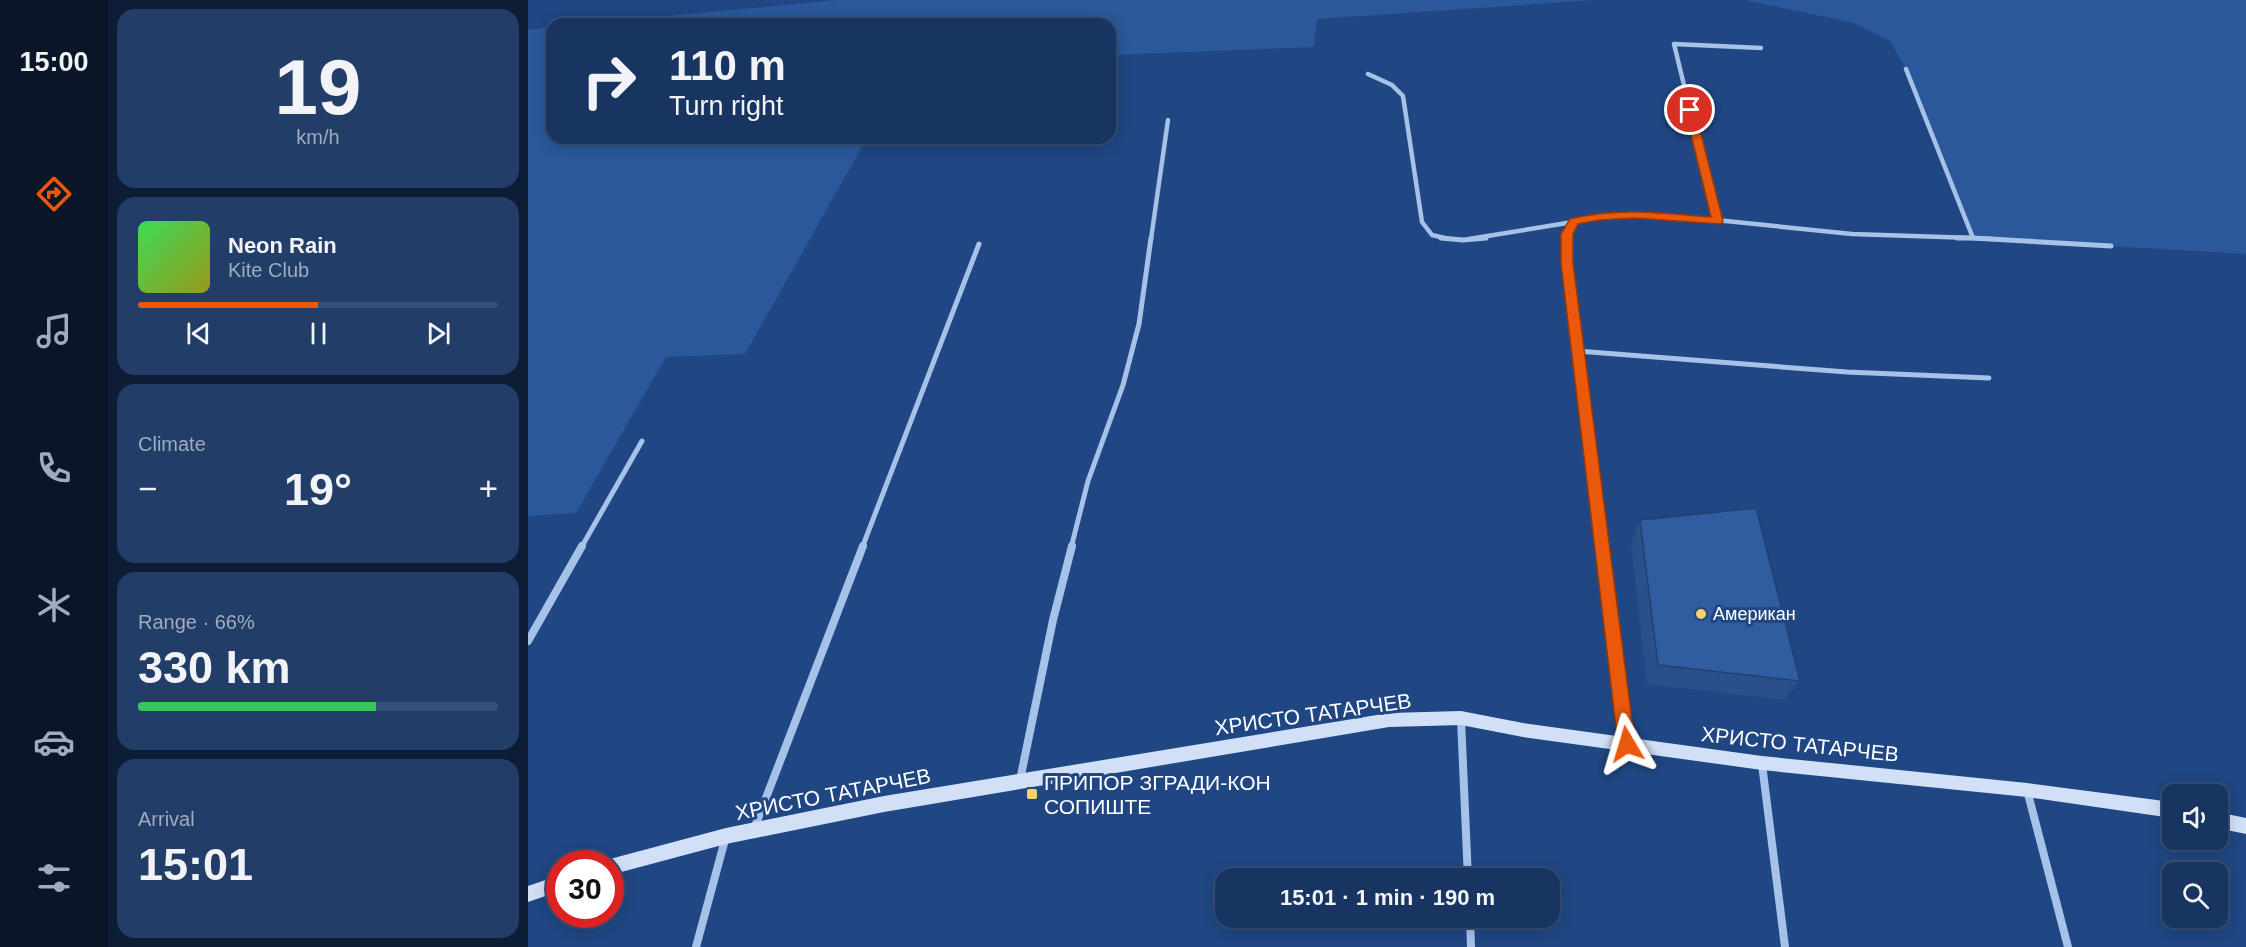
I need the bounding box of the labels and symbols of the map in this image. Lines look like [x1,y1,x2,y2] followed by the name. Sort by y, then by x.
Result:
[1664,84,1715,135] pin
[1713,604,1796,624] place label: Американ
[1694,607,1708,621] marker: Американ
[1213,689,1413,739] street label: ХРИСТО ТАТАРЧЕВ
[1595,712,1659,776] position arrow
[1700,722,1900,766] street label: ХРИСТО ТАТАРЧЕВ
[733,764,933,824] street label: ХРИСТО ТАТАРЧЕВ
[1044,771,1271,818] place label: ПРИПОР ЗГРАДИ-КОН СОПИШТЕ
[1025,787,1039,801] marker: ПРИПОР ЗГРАДИ-КОН СОПИШТЕ
[546,850,624,928] speed limit sign: 30

